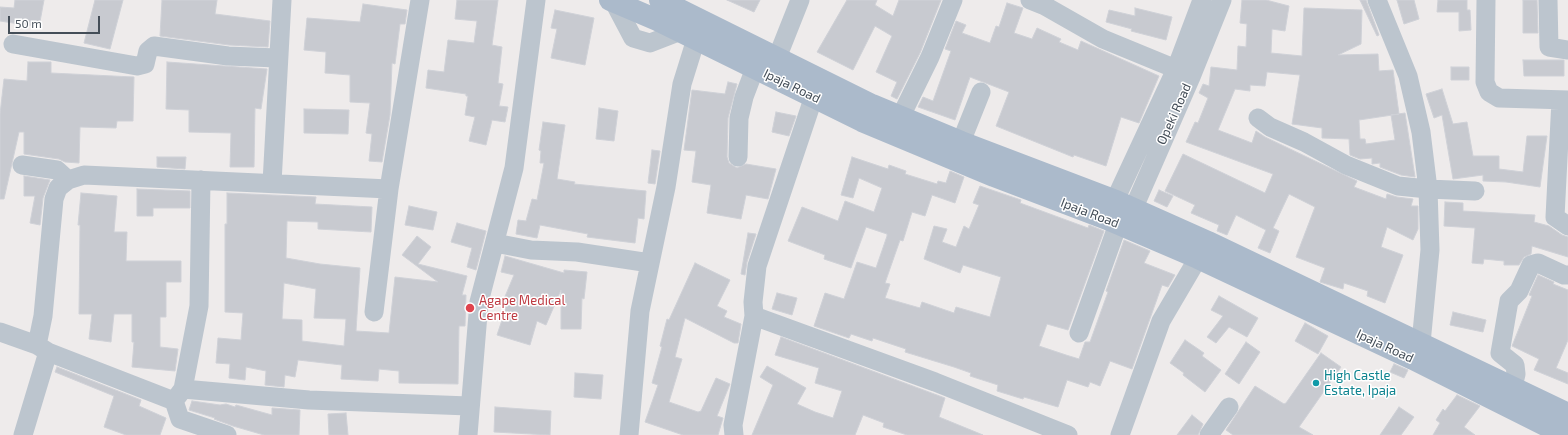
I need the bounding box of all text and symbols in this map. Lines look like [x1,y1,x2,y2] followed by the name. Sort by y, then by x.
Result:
[10,8,102,34] scale bar
[15,16,42,30] text: 50 m
[761,66,823,106] street label: Ipaja Road
[1153,81,1195,147] street label: Opeki Road
[1059,195,1121,231] street label: Ipaja Road
[479,293,565,324] place label: Agape Medical Centre
[464,302,476,314] marker: Agape Medical Centre
[1354,326,1416,366] street label: Ipaja Road
[1324,368,1396,399] place label: High Castle Estate, Ipaja
[1311,378,1321,388] marker: High Castle Estate, Ipaja

